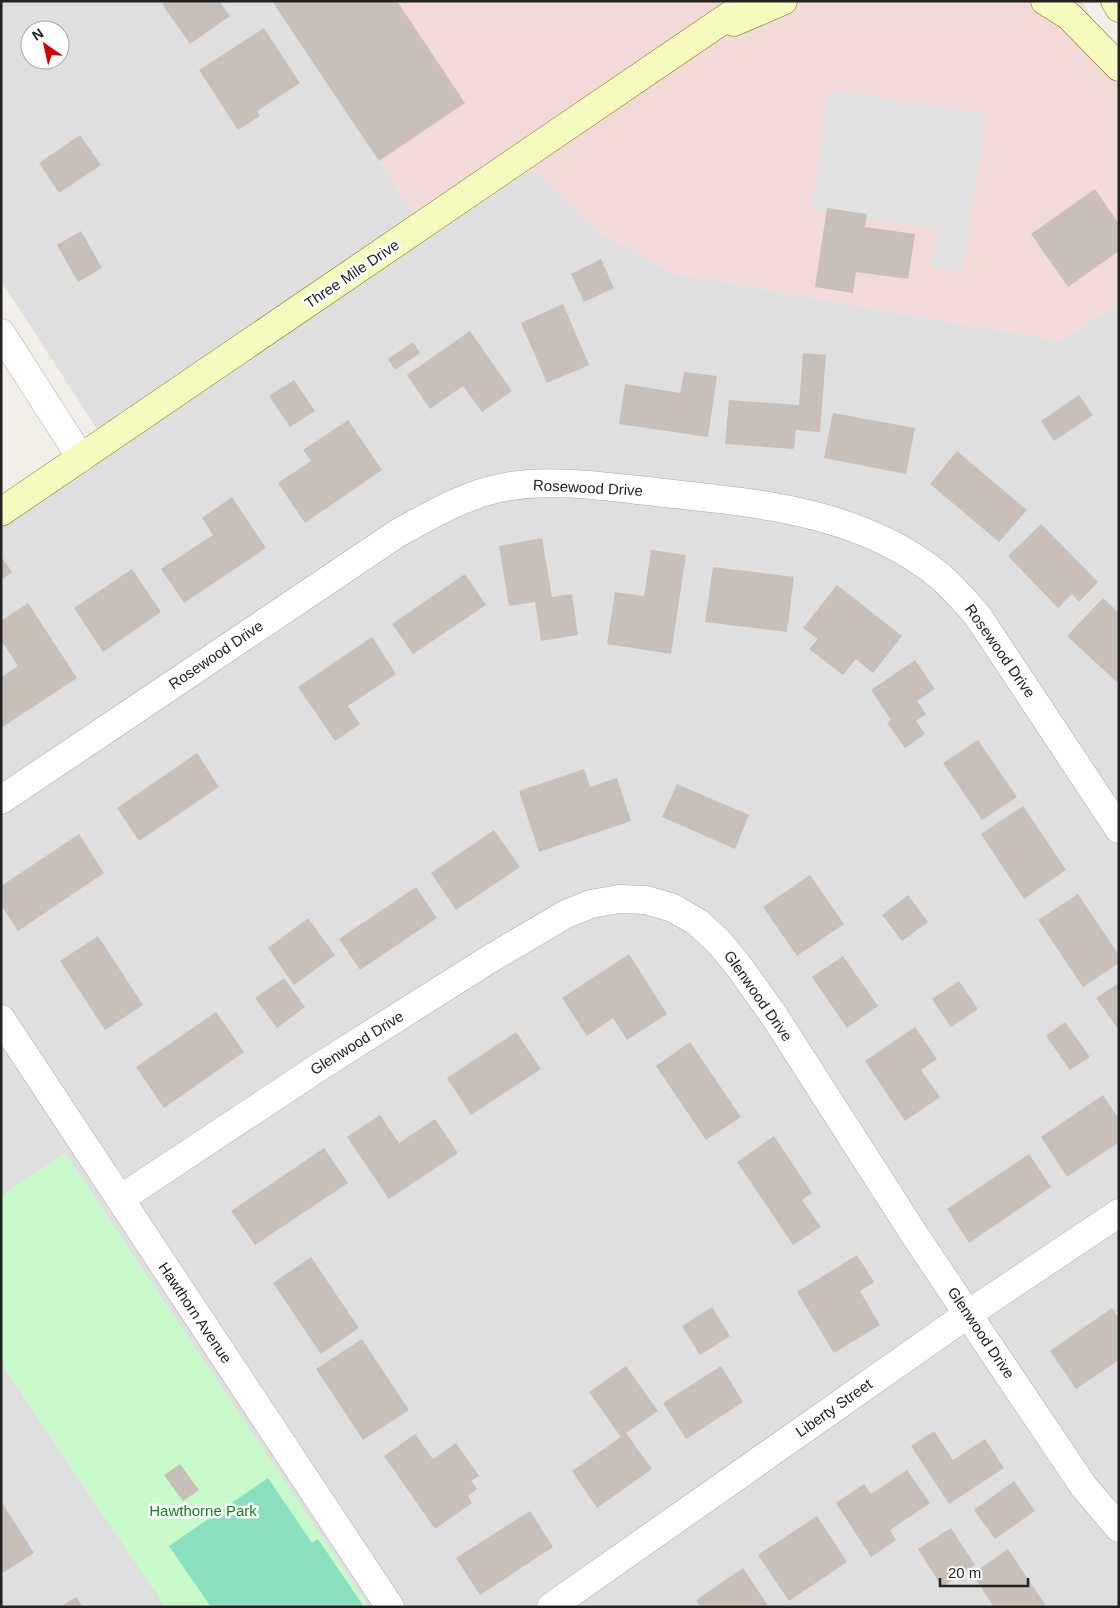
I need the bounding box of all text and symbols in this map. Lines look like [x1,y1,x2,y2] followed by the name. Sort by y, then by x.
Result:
[20,20,70,70] north arrow
[29,25,46,44] text: N
[301,236,402,311] street label: Three Mile Drive
[533,476,643,499] street label: Rosewood Drive
[962,601,1039,701] street label: Rosewood Drive
[165,617,266,692] street label: Rosewood Drive
[721,947,796,1044] street label: Glenwood Drive
[307,1007,406,1078] street label: Glenwood Drive
[155,1259,235,1366] street label: Hawthorn Avenue
[945,1284,1018,1382] street label: Glenwood Drive
[792,1375,876,1440] street label: Liberty Street
[149,1502,257,1519] park label: Hawthorne Park
[940,1556,1028,1588] scale bar
[948,1564,981,1581] text: 20 m

